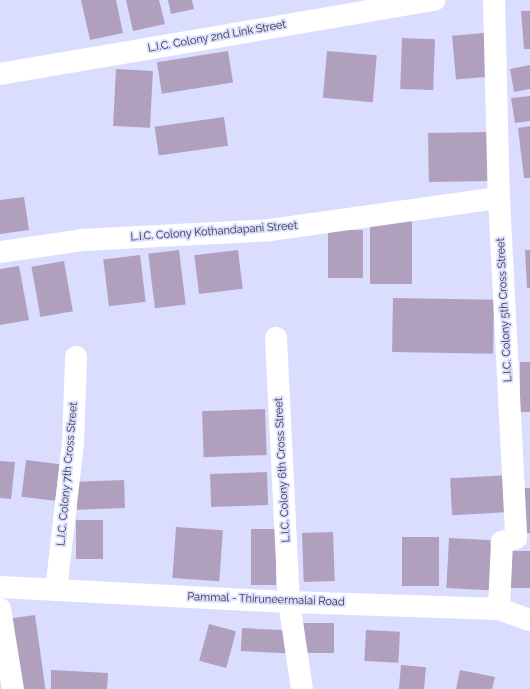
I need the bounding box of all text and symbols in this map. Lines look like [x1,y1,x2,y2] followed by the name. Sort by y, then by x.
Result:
[147,18,287,56] street label: L.I.C. Colony 2nd Link Street
[130,220,298,244] street label: L.I.C. Colony Kothandapani Street
[495,237,515,383] street label: L.I.C. Colony 5th Cross Street
[273,397,293,543] street label: L.I.C. Colony 6th Cross Street
[55,401,81,547] street label: L.I.C. Colony 7th Cross Street
[187,591,345,609] street label: Pammal - Thiruneermalai Road

